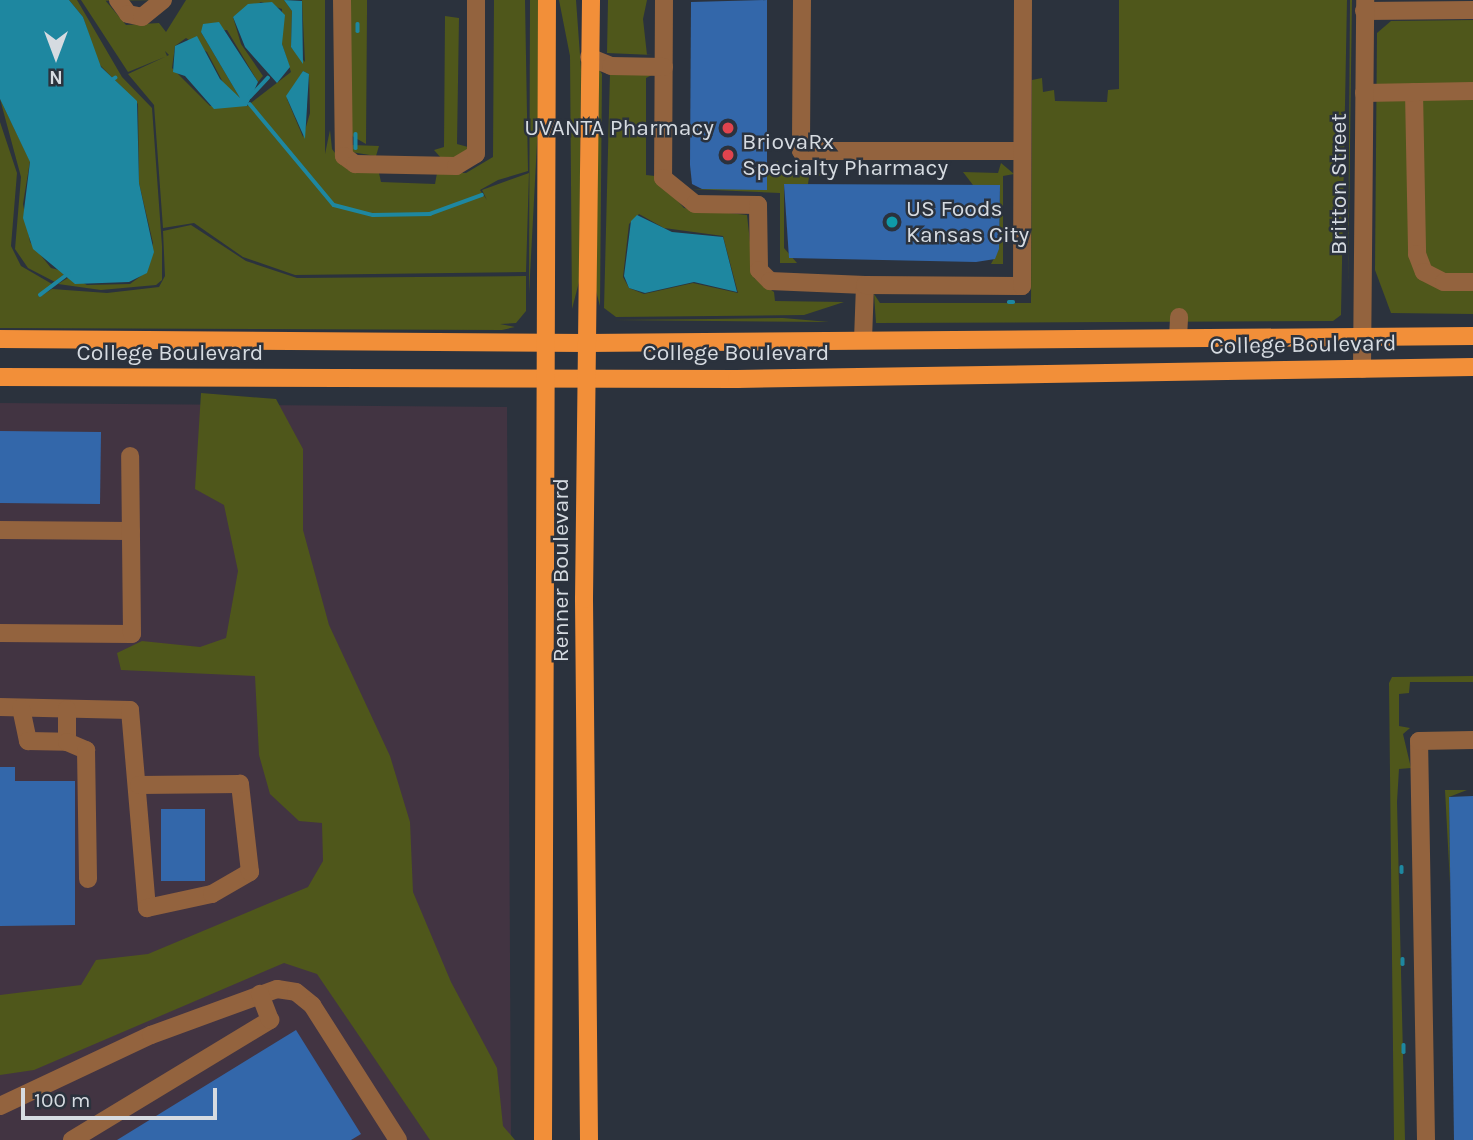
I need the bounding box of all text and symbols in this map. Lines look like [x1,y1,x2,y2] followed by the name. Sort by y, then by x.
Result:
[21,21,91,91] north arrow
[49,66,63,88] text: N
[1325,113,1353,255] street label: Britton Street
[524,114,714,142] place label: UVANTA Pharmacy
[720,120,736,136] marker: UVANTA Pharmacy
[742,128,948,182] place label: BriovaRx Specialty Pharmacy
[720,147,736,163] marker: BriovaRx Specialty Pharmacy
[906,195,1029,249] place label: US Foods Kansas City
[884,214,900,230] marker: US Foods Kansas City
[1209,330,1397,360] street label: College Boulevard
[77,339,263,367] street label: College Boulevard
[643,339,829,367] street label: College Boulevard
[547,478,575,662] street label: Renner Boulevard
[24,1074,220,1118] scale bar
[34,1088,91,1112] text: 100 m

